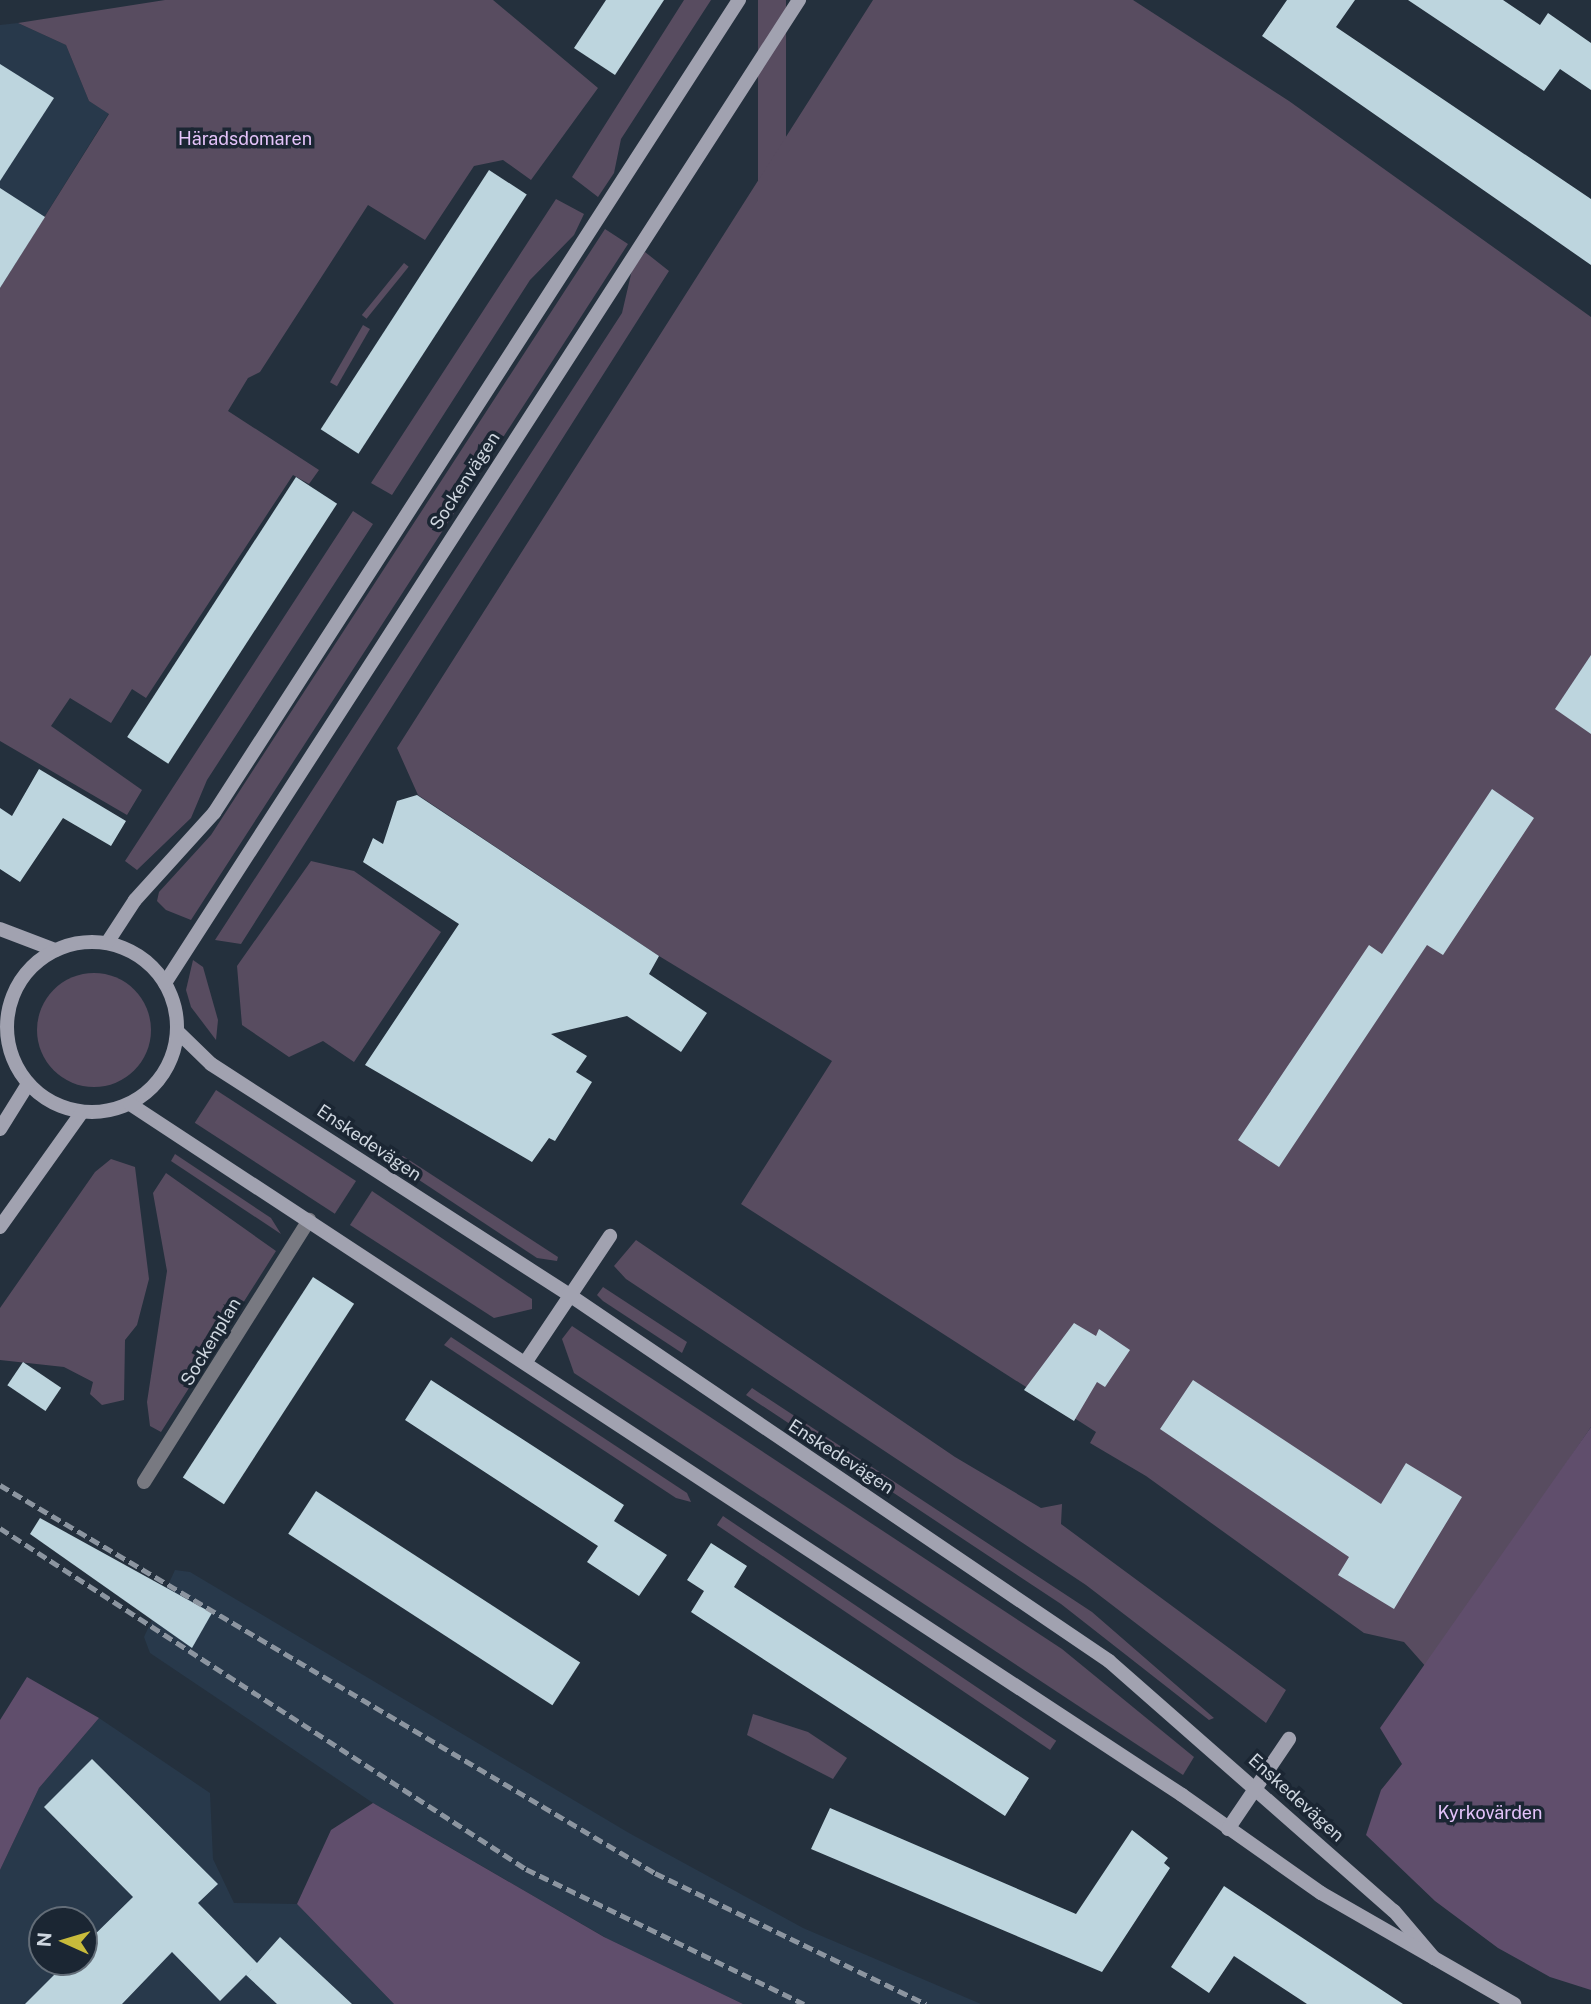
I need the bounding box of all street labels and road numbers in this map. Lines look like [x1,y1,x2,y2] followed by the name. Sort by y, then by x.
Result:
[425,428,505,534] street label: Sockenvägen
[313,1100,425,1186] street label: Enskedevägen
[176,1294,246,1390] street label: Sockenplan
[784,1415,898,1499] street label: Enskedevägen
[1244,1749,1348,1847] street label: Enskedevägen

